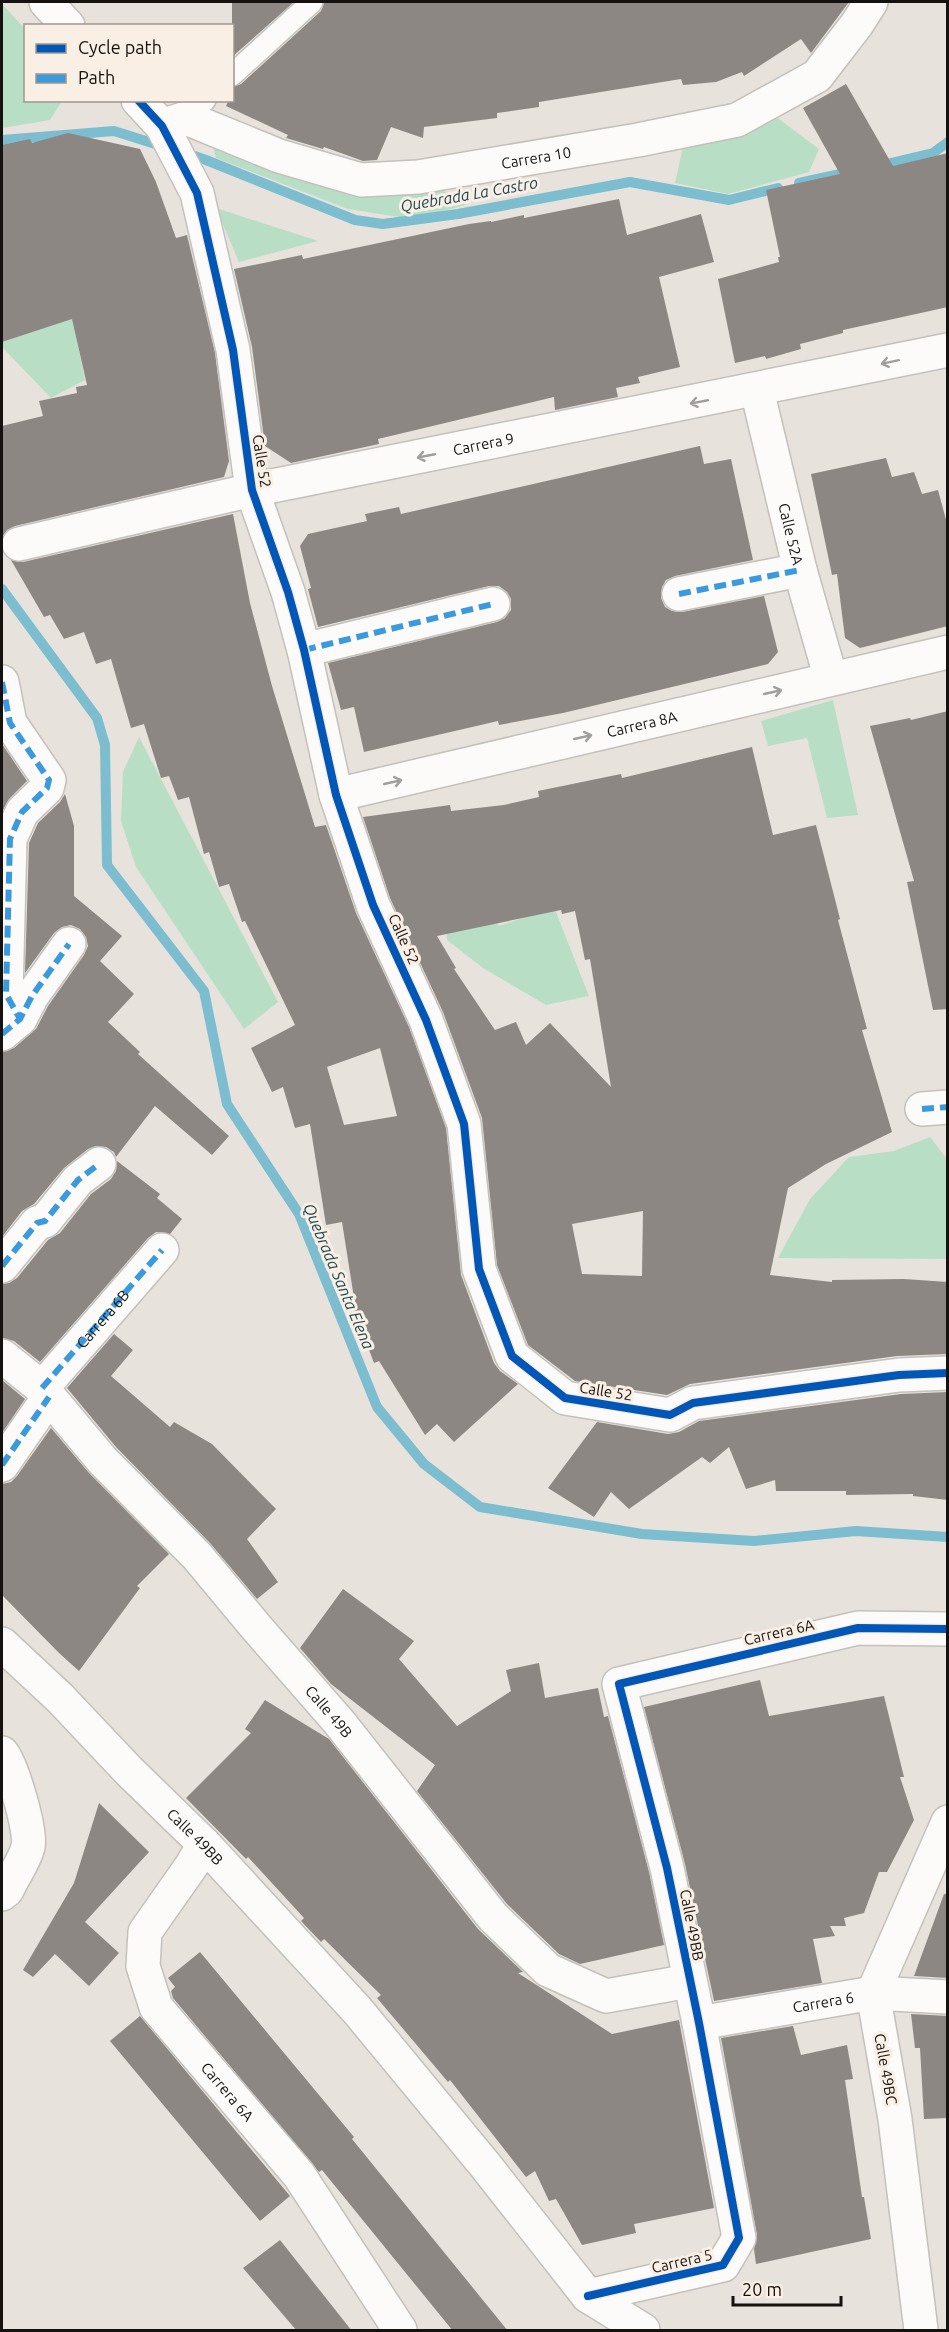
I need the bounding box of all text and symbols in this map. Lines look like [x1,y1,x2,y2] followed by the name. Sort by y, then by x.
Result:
[24,24,234,102] legend
[78,37,162,57] text: Cycle path
[78,67,115,87] text: Path
[500,143,572,171] street label: Carrera 10
[399,173,540,216] water label: Quebrada La Castro
[881,357,901,368] one-way arrow
[690,396,709,408] one-way arrow
[451,429,515,458] street label: Carrera 9
[249,433,275,489] street label: Calle 52
[416,451,436,462] one-way arrow
[776,501,807,567] street label: Calle 52A
[763,686,782,698] one-way arrow
[605,707,679,740] street label: Carrera 8A
[573,731,592,743] one-way arrow
[383,775,402,787] one-way arrow
[385,911,423,967] street label: Calle 52
[299,1200,378,1352] water label: Quebrada Santa Elena
[73,1286,132,1351] street label: Carrera 6B
[578,1378,634,1404] street label: Calle 52
[742,1616,816,1648] street label: Carrera 6A
[302,1682,356,1741] street label: Calle 49B
[164,1805,227,1868] street label: Calle 49BB
[677,1888,707,1962] street label: Calle 49BB
[791,1988,855,2015] street label: Carrera 6
[871,2032,901,2106] street label: Calle 49BC
[198,2059,258,2124] street label: Carrera 6A
[650,2246,714,2276] street label: Carrera 5
[733,2269,841,2307] scale bar
[742,2279,782,2299] text: 20 m

